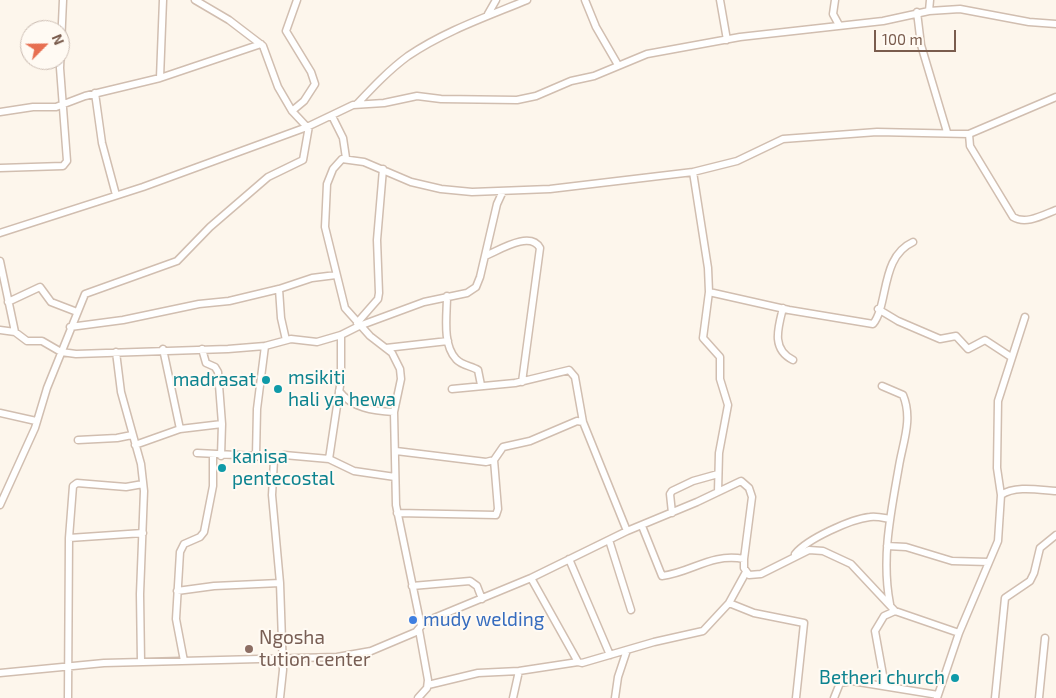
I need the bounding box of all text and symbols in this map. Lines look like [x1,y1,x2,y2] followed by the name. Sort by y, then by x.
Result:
[20,20,70,70] north arrow
[876,20,958,52] scale bar
[882,30,923,48] text: 100 m
[49,31,68,47] text: N
[288,367,396,411] place label: msikiti hali ya hewa
[173,369,256,391] place label: madrasat
[260,374,272,386] marker: madrasat
[272,383,284,395] marker: msikiti hali ya hewa
[232,446,335,490] place label: kanisa pentecostal
[216,462,228,474] marker: kanisa pentecostal
[423,609,544,631] place label: mudy welding
[407,614,419,626] marker: mudy welding
[259,627,371,671] place label: Ngosha tution center
[243,643,255,655] marker: Ngosha tution center
[819,667,945,689] place label: Betheri church
[949,672,961,684] marker: Betheri church

